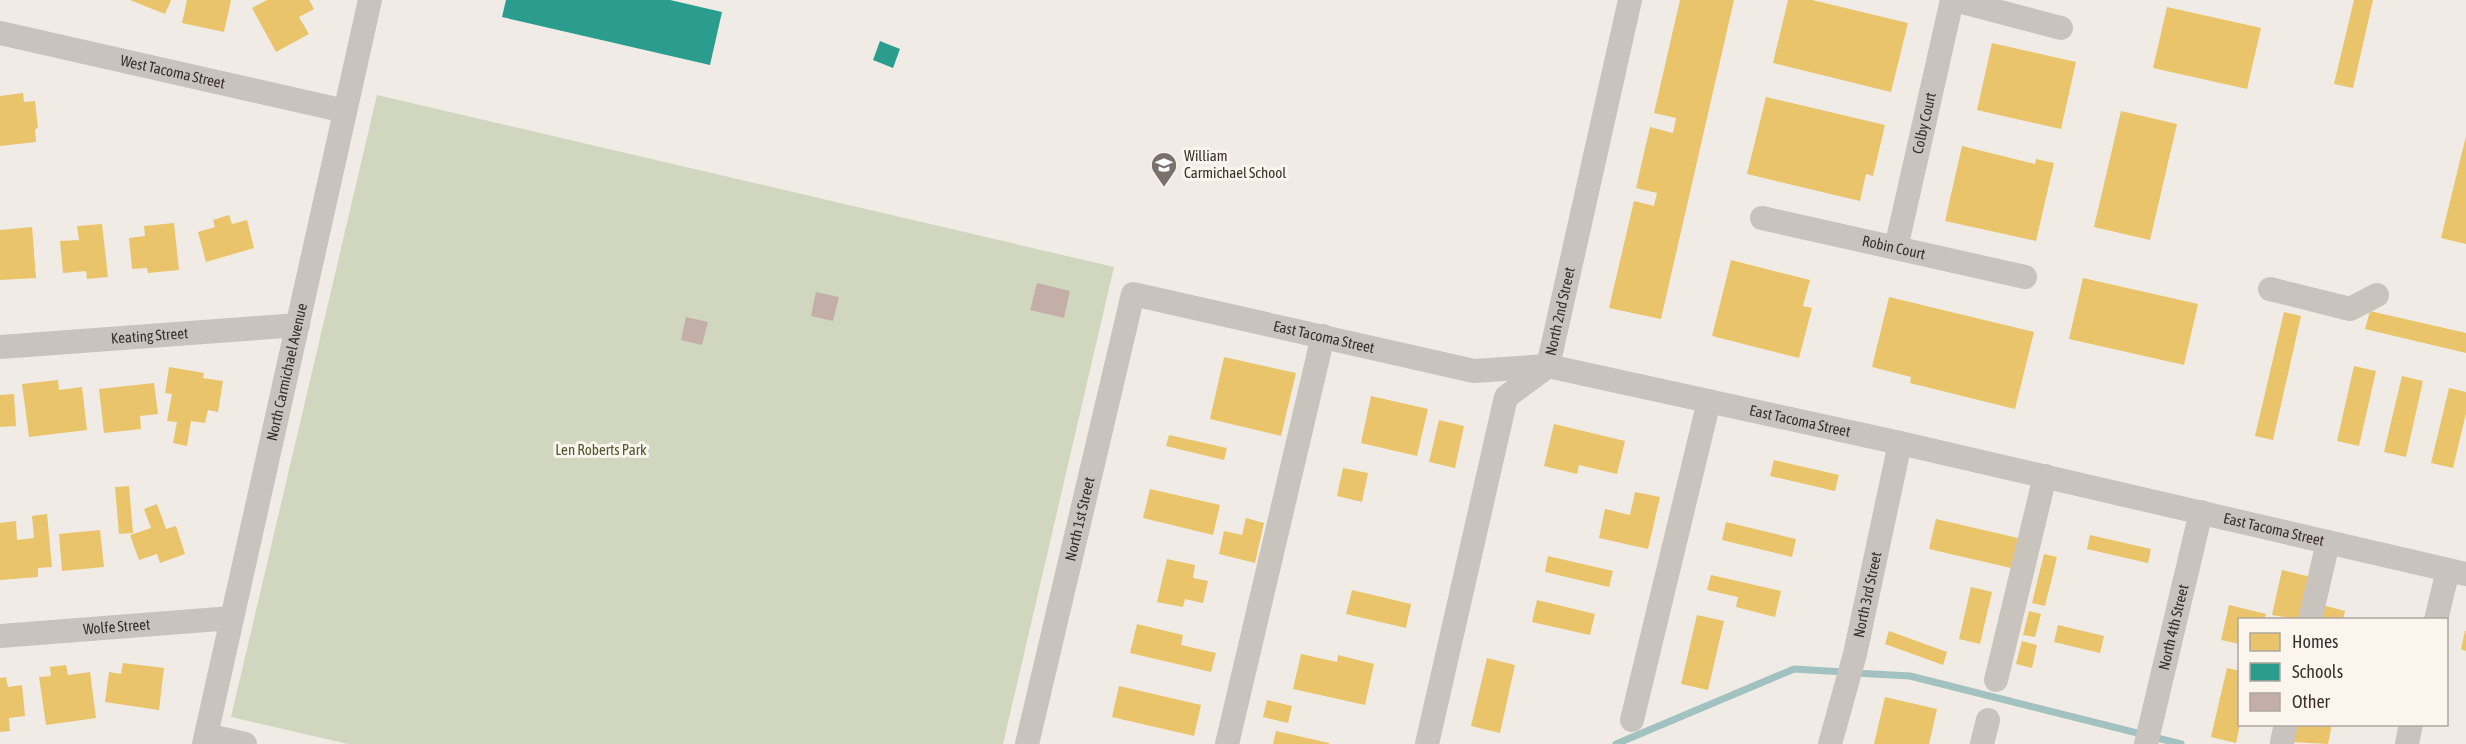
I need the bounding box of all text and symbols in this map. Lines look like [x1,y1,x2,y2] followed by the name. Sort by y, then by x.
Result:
[119,51,227,92] street label: West Tacoma Street
[1909,91,1939,155] street label: Colby Court
[1184,147,1286,181] place label: William Carmichael School
[1149,150,1179,188] school or university icon: William Carmichael School
[1861,232,1927,262] street label: Robin Court
[1542,265,1578,357] street label: North 2nd Street
[263,301,310,442] street label: North Carmichael Avenue
[1272,317,1376,356] street label: East Tacoma Street
[110,324,189,347] street label: Keating Street
[1748,401,1852,440] street label: East Tacoma Street
[555,441,647,458] park label: Len Roberts Park
[1061,475,1098,563] street label: North 1st Street
[2222,509,2326,549] street label: East Tacoma Street
[1850,550,1885,639] street label: North 3rd Street
[2155,583,2192,672] street label: North 4th Street
[82,615,151,638] street label: Wolfe Street
[2238,618,2448,726] legend
[2292,631,2338,652] text: Homes
[2292,661,2343,682] text: Schools
[2292,691,2331,712] text: Other

